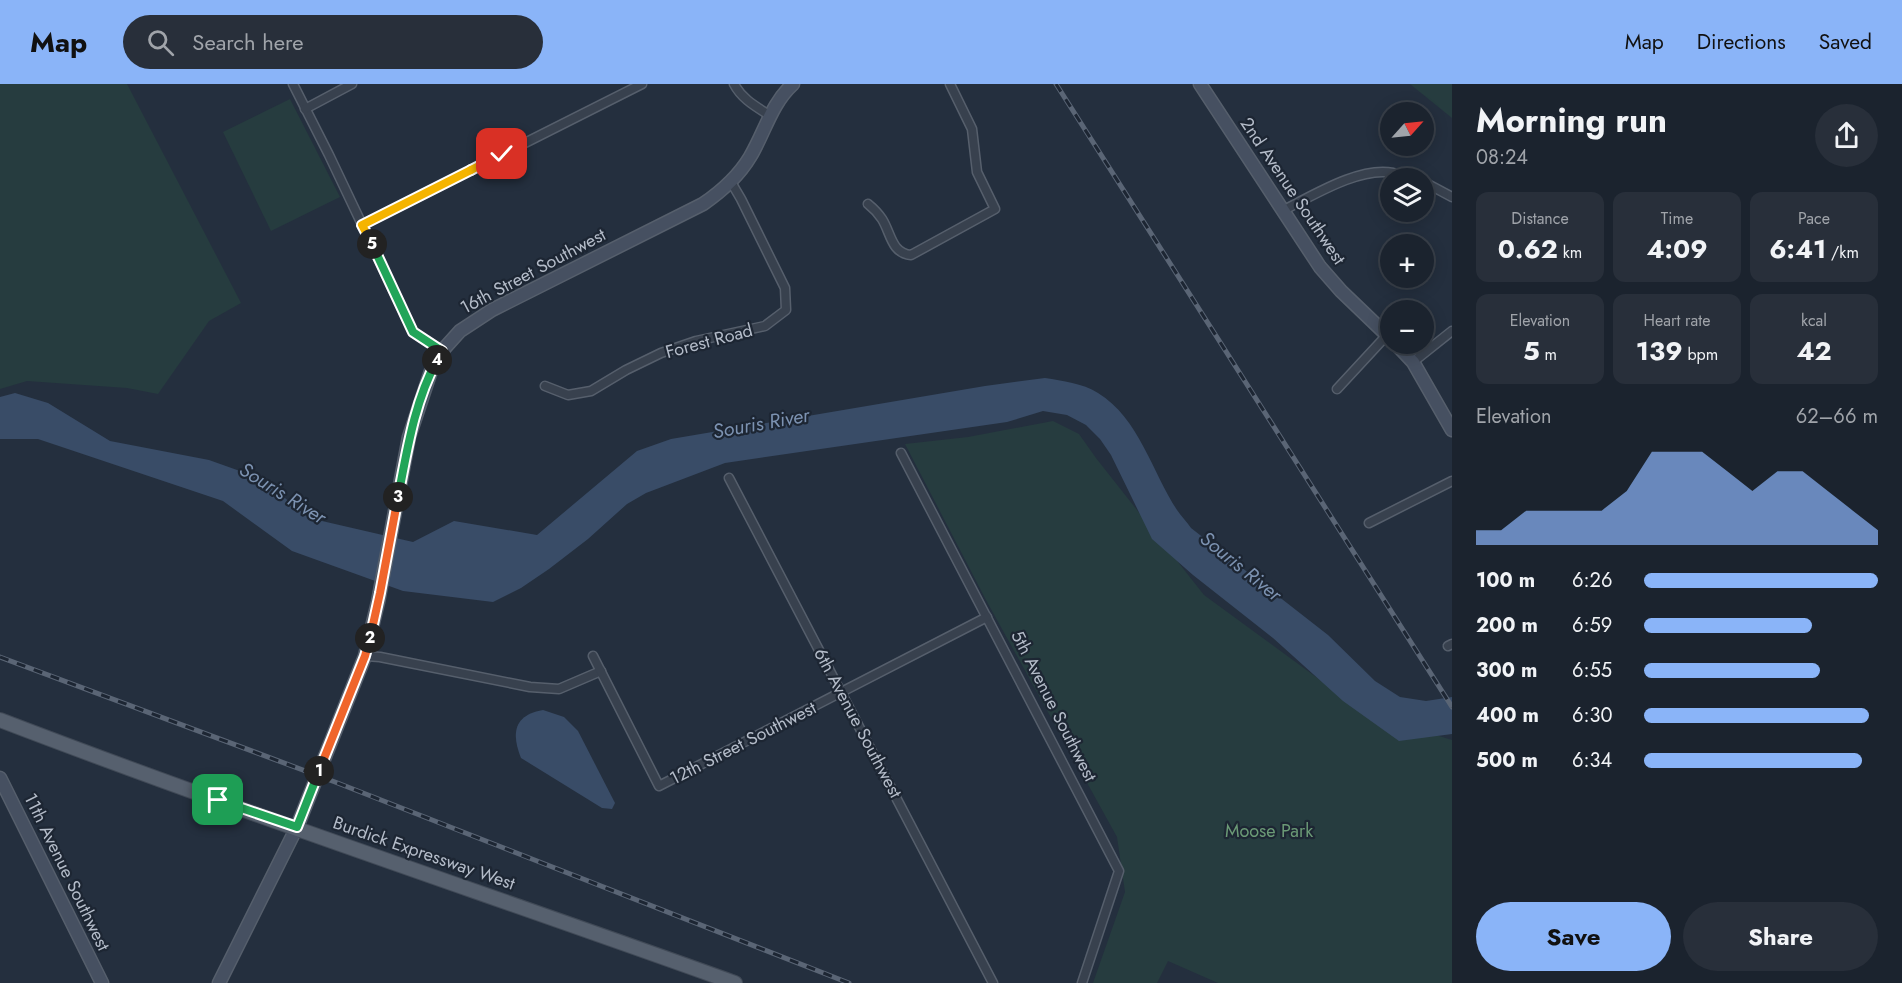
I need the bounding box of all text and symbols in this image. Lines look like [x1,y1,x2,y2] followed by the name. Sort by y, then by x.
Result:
[123,15,543,69] search box
[30,22,87,63] text: Map
[144,26,177,59] icon: search
[192,26,304,58] text: Search here
[1625,27,1664,57] text: Map
[1697,27,1786,57] text: Directions
[1819,27,1872,57] text: Saved
[1476,97,1667,144] text: Morning run
[1380,102,1434,156] north arrow
[1380,102,1434,354] map controls
[1815,104,1878,167] button: share
[1234,112,1352,270] street label: 2nd Avenue Southwest
[476,128,527,179] pin
[485,137,518,170] icon: check
[1476,143,1528,172] text: 08:24
[1380,168,1434,222] button: layers
[1511,207,1569,230] text: Distance
[1661,207,1693,230] text: Time
[1798,207,1830,230] text: Pace
[456,221,611,320] street label: 16th Street Southwest
[357,229,387,259] pin: 5
[1498,230,1558,268] text: 0.62
[1646,230,1708,268] text: 4:09
[1769,230,1826,268] text: 6:41
[367,232,377,255] text: 5
[1380,234,1434,288] button: +
[1558,241,1582,264] text: km
[1826,241,1859,264] text: /km
[1380,300,1434,354] button: −
[1510,309,1570,332] text: Elevation
[1644,309,1710,332] text: Heart rate
[1801,309,1827,332] text: kcal
[663,317,755,365] street label: Forest Road
[1523,332,1540,370] text: 5
[1636,332,1683,370] text: 139
[1796,332,1832,370] text: 42
[1540,343,1557,366] text: m
[1683,343,1718,366] text: bpm
[422,345,452,375] pin: 4
[431,348,443,371] text: 4
[710,400,813,446] water label: Souris River
[1476,402,1551,431] text: Elevation
[1796,402,1878,431] text: 62–66 m
[234,455,333,532] water label: Souris River
[383,482,413,512] pin: 3
[393,485,403,508] text: 3
[1194,524,1289,609] water label: Souris River
[1476,566,1535,595] text: 100 m
[1572,566,1612,595] text: 6:26
[1476,611,1538,640] text: 200 m
[1572,611,1612,640] text: 6:59
[355,623,385,653] pin: 2
[365,626,375,649] text: 2
[1005,626,1104,787] street label: 5th Avenue Southwest
[807,643,909,803] street label: 6th Avenue Southwest
[1476,656,1537,685] text: 300 m
[1572,656,1612,685] text: 6:55
[665,694,821,791] street label: 12th Street Southwest
[1476,701,1539,730] text: 400 m
[1572,701,1612,730] text: 6:30
[1476,746,1538,775] text: 500 m
[1572,746,1612,775] text: 6:34
[304,756,334,786] pin: 1
[315,759,323,782] text: 1
[192,774,243,825] pin
[201,783,234,816] icon: arrive
[18,789,117,956] street label: 11th Avenue Southwest
[329,810,519,897] street label: Burdick Expressway West
[1225,818,1313,844] park label: Moose Park
[1476,902,1671,971] button: Save
[1683,902,1878,971] button: Share

